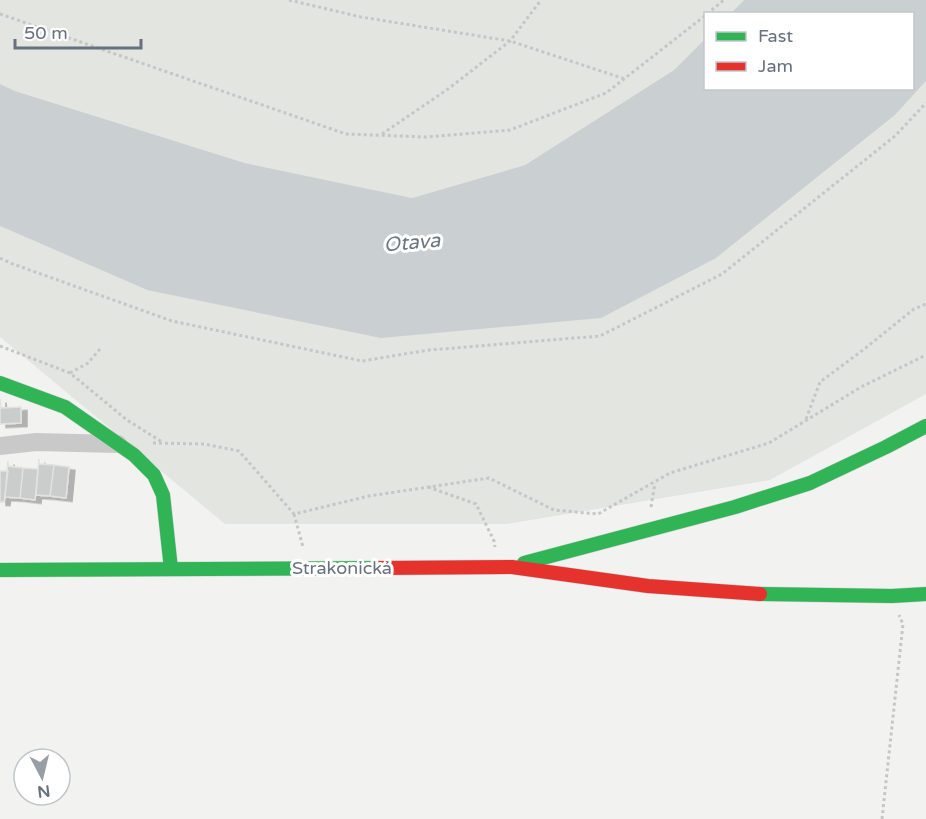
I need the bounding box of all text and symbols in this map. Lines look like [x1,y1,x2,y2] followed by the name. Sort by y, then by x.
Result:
[15,12,141,50] scale bar
[704,12,914,90] legend
[24,22,68,44] text: 50 m
[758,25,793,47] text: Fast
[758,55,793,77] text: Jam
[383,229,442,257] water label: Otava
[292,557,392,579] street label: Strakonická
[12,747,72,807] north arrow
[36,780,51,802] text: N

